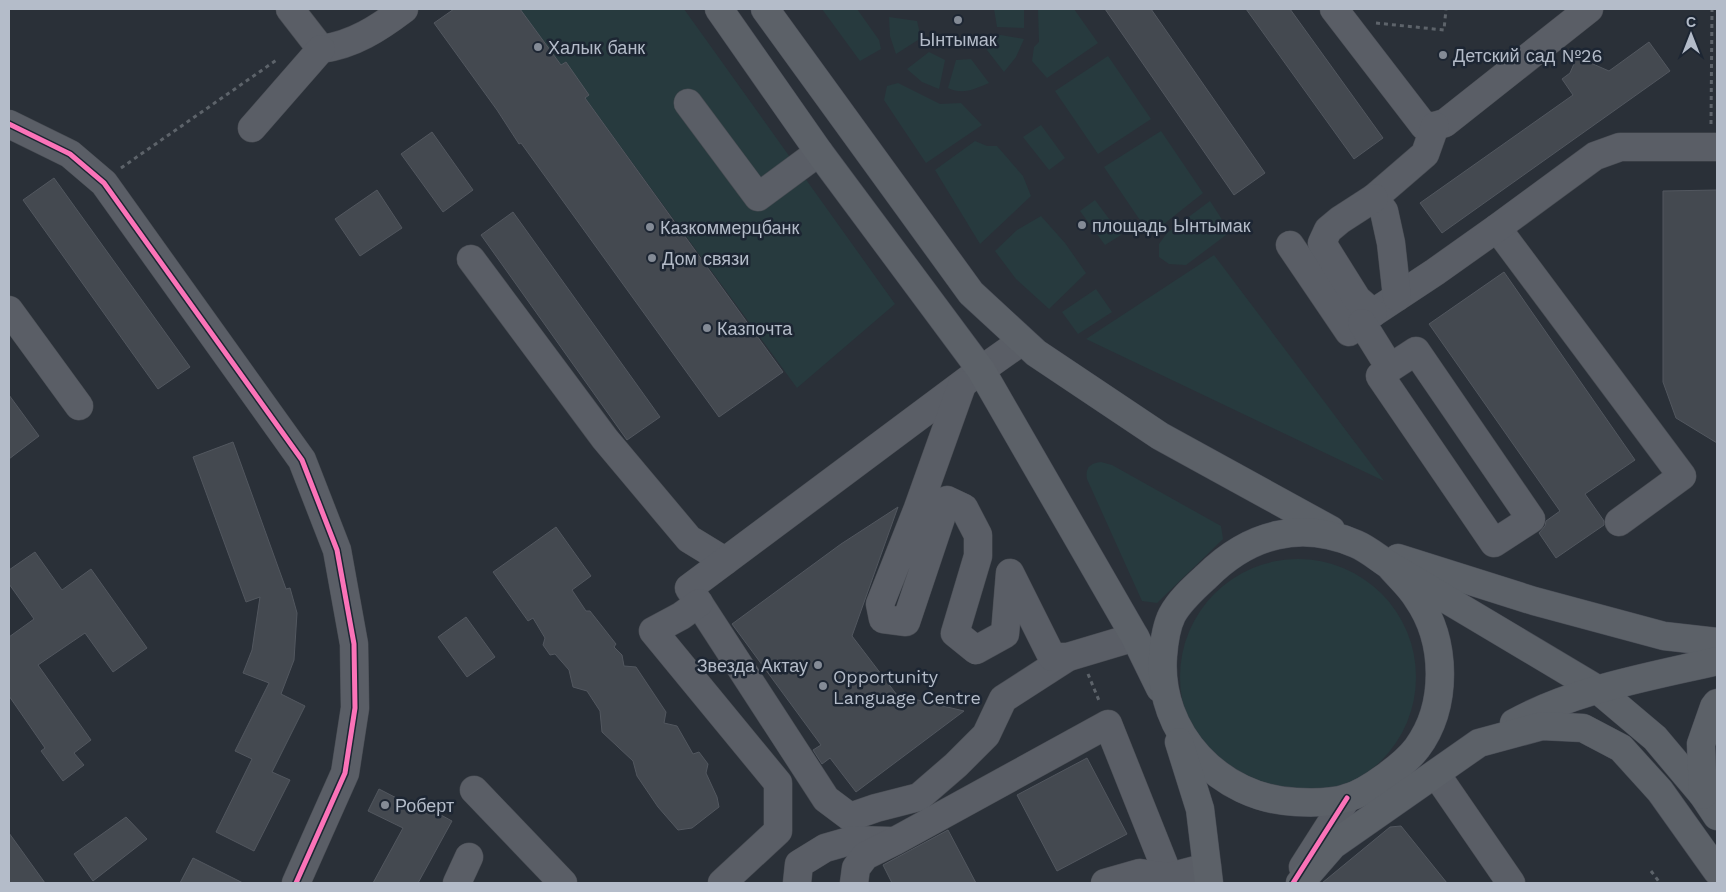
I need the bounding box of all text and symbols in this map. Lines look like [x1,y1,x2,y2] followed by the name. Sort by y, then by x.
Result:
[1666,10,1716,60] north arrow
[952,14,964,26] marker: Ынтымак
[1686,14,1696,30] text: С
[919,29,997,50] place label: Ынтымак
[548,37,645,58] place label: Халык банк
[532,41,544,53] marker: Халык банк
[1453,45,1603,66] place label: Детский сад №26
[1437,49,1449,61] marker: Детский сад №26
[1092,215,1251,236] place label: площадь Ынтымак
[660,217,800,238] place label: Казкоммерцбанк
[1076,219,1088,231] marker: площадь Ынтымак
[644,221,656,233] marker: Казкоммерцбанк
[662,248,749,269] place label: Дом связи
[646,252,658,264] marker: Дом связи
[717,318,793,339] place label: Казпочта
[701,322,713,334] marker: Казпочта
[697,655,808,676] place label: Звезда Актау
[812,659,824,671] marker: Звезда Актау
[833,666,981,708] place label: Opportunity Language Centre
[817,680,829,692] marker: Opportunity Language Centre
[395,795,454,816] place label: Роберт
[379,799,391,811] marker: Роберт

